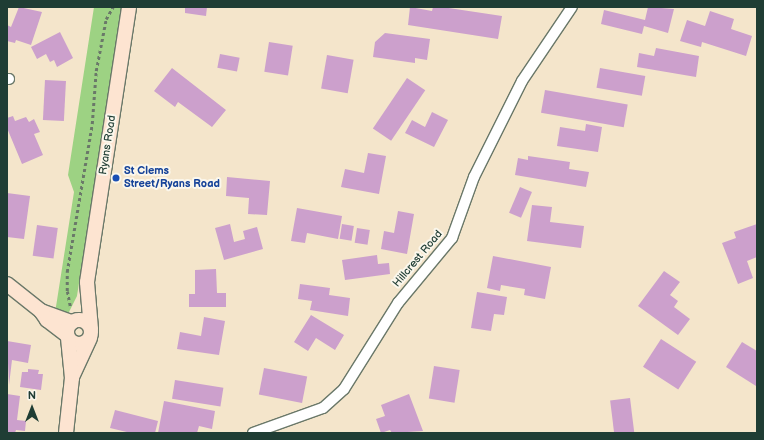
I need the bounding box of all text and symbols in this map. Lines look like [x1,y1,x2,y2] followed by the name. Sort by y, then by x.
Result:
[97,114,119,176] street label: Ryans Road
[124,165,220,191] place label: St Clems Street/Ryans Road
[111,173,121,183] marker: St Clems Street/Ryans Road
[390,228,446,290] street label: Hillcrest Road
[12,388,52,428] north arrow
[28,389,36,402] text: N

